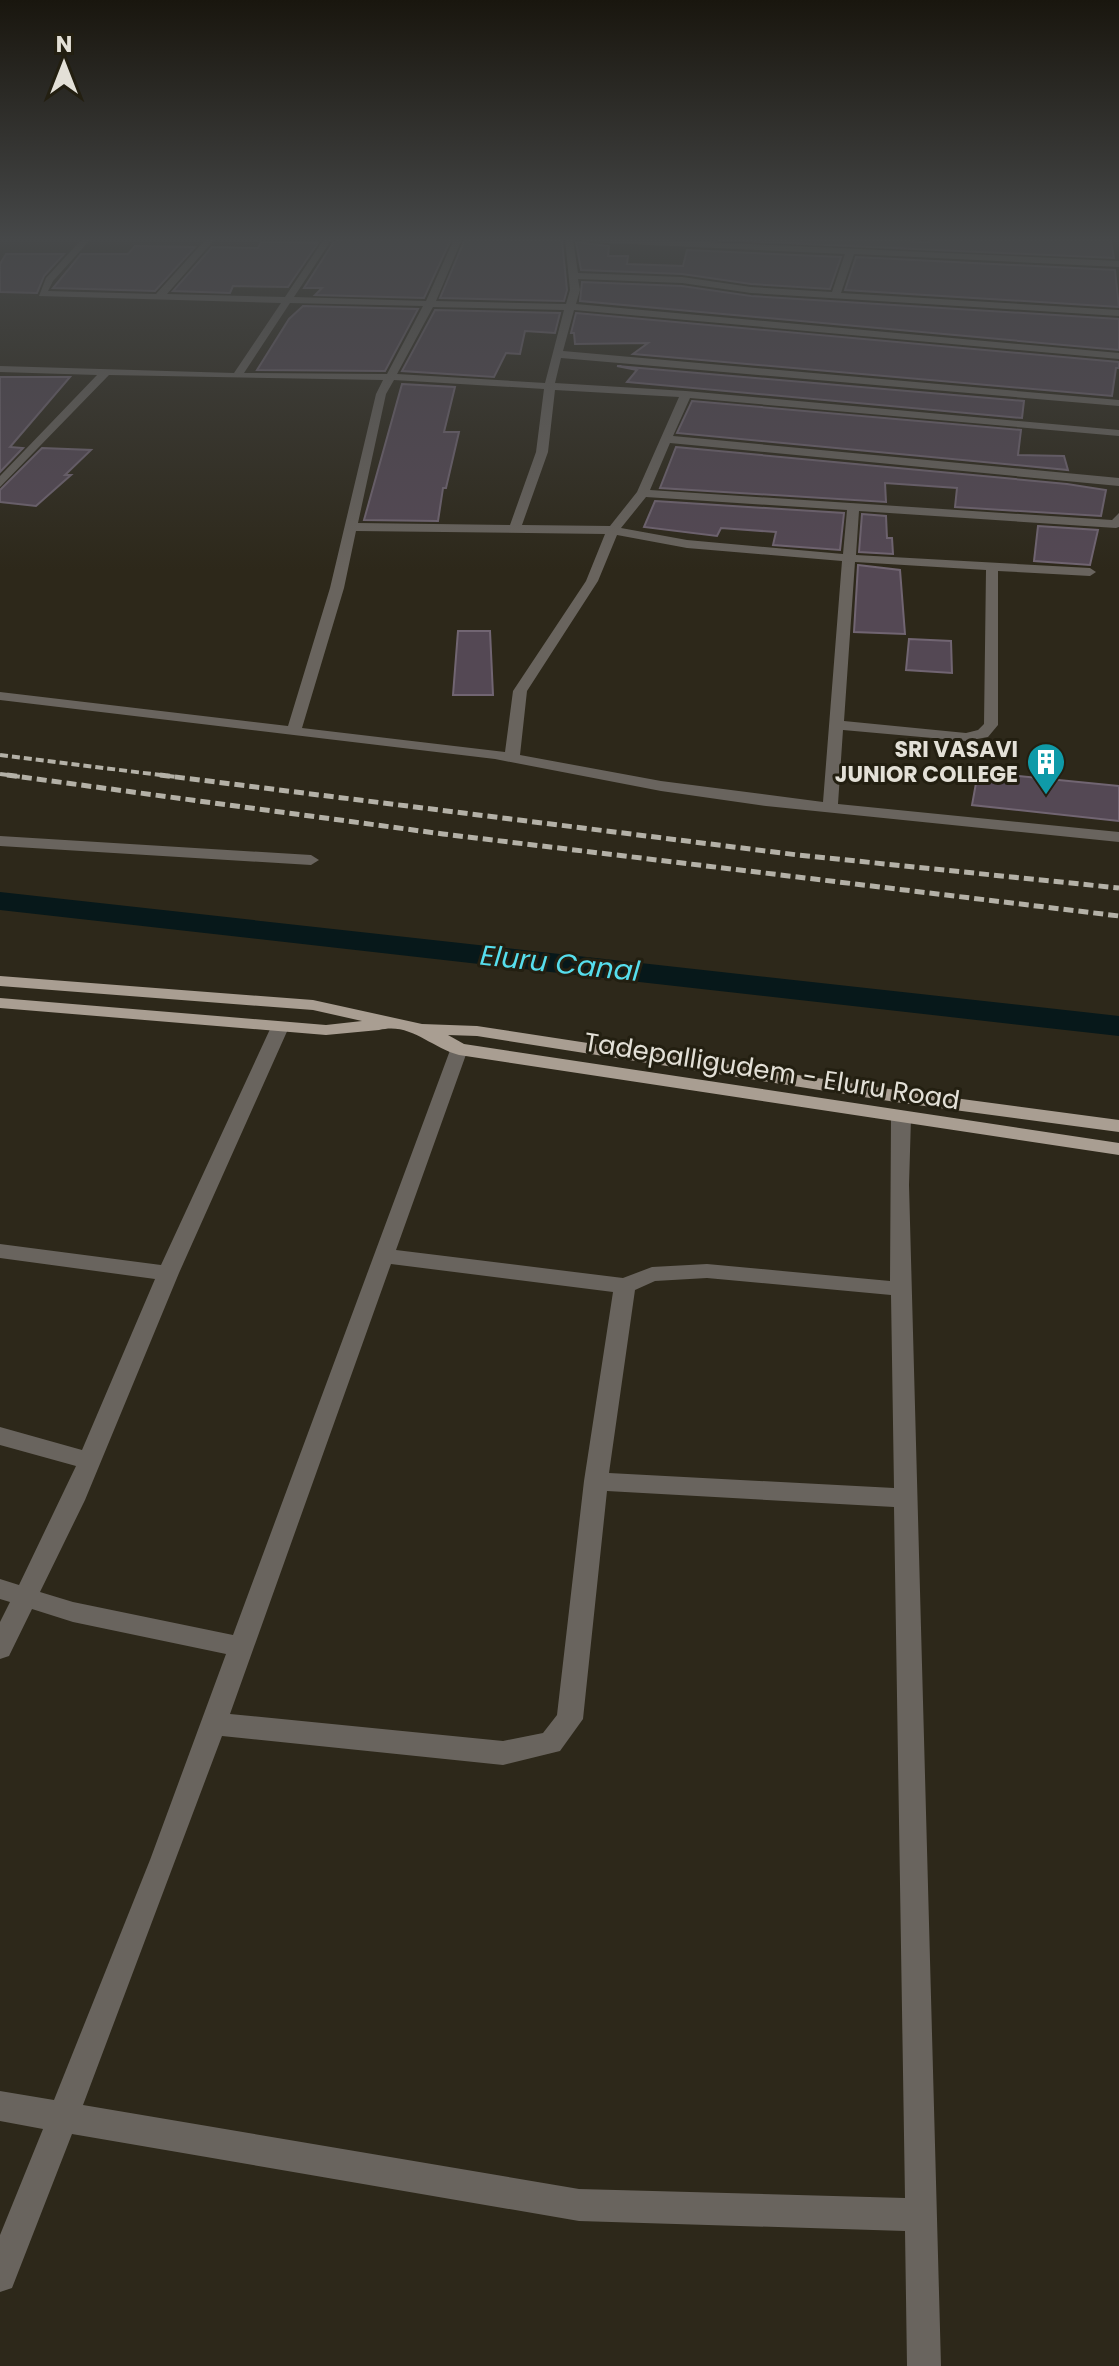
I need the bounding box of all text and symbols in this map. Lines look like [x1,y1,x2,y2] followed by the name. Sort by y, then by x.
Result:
[24,24,104,104] north arrow
[56,29,72,60] text: N
[835,734,1018,790] place label: SRI VASAVI JUNIOR COLLEGE
[1025,741,1067,796] building icon: SRI VASAVI JUNIOR COLLEGE
[478,936,642,991] water label: Eluru Canal
[582,1024,962,1118] street label: Tadepalligudem - Eluru Road

